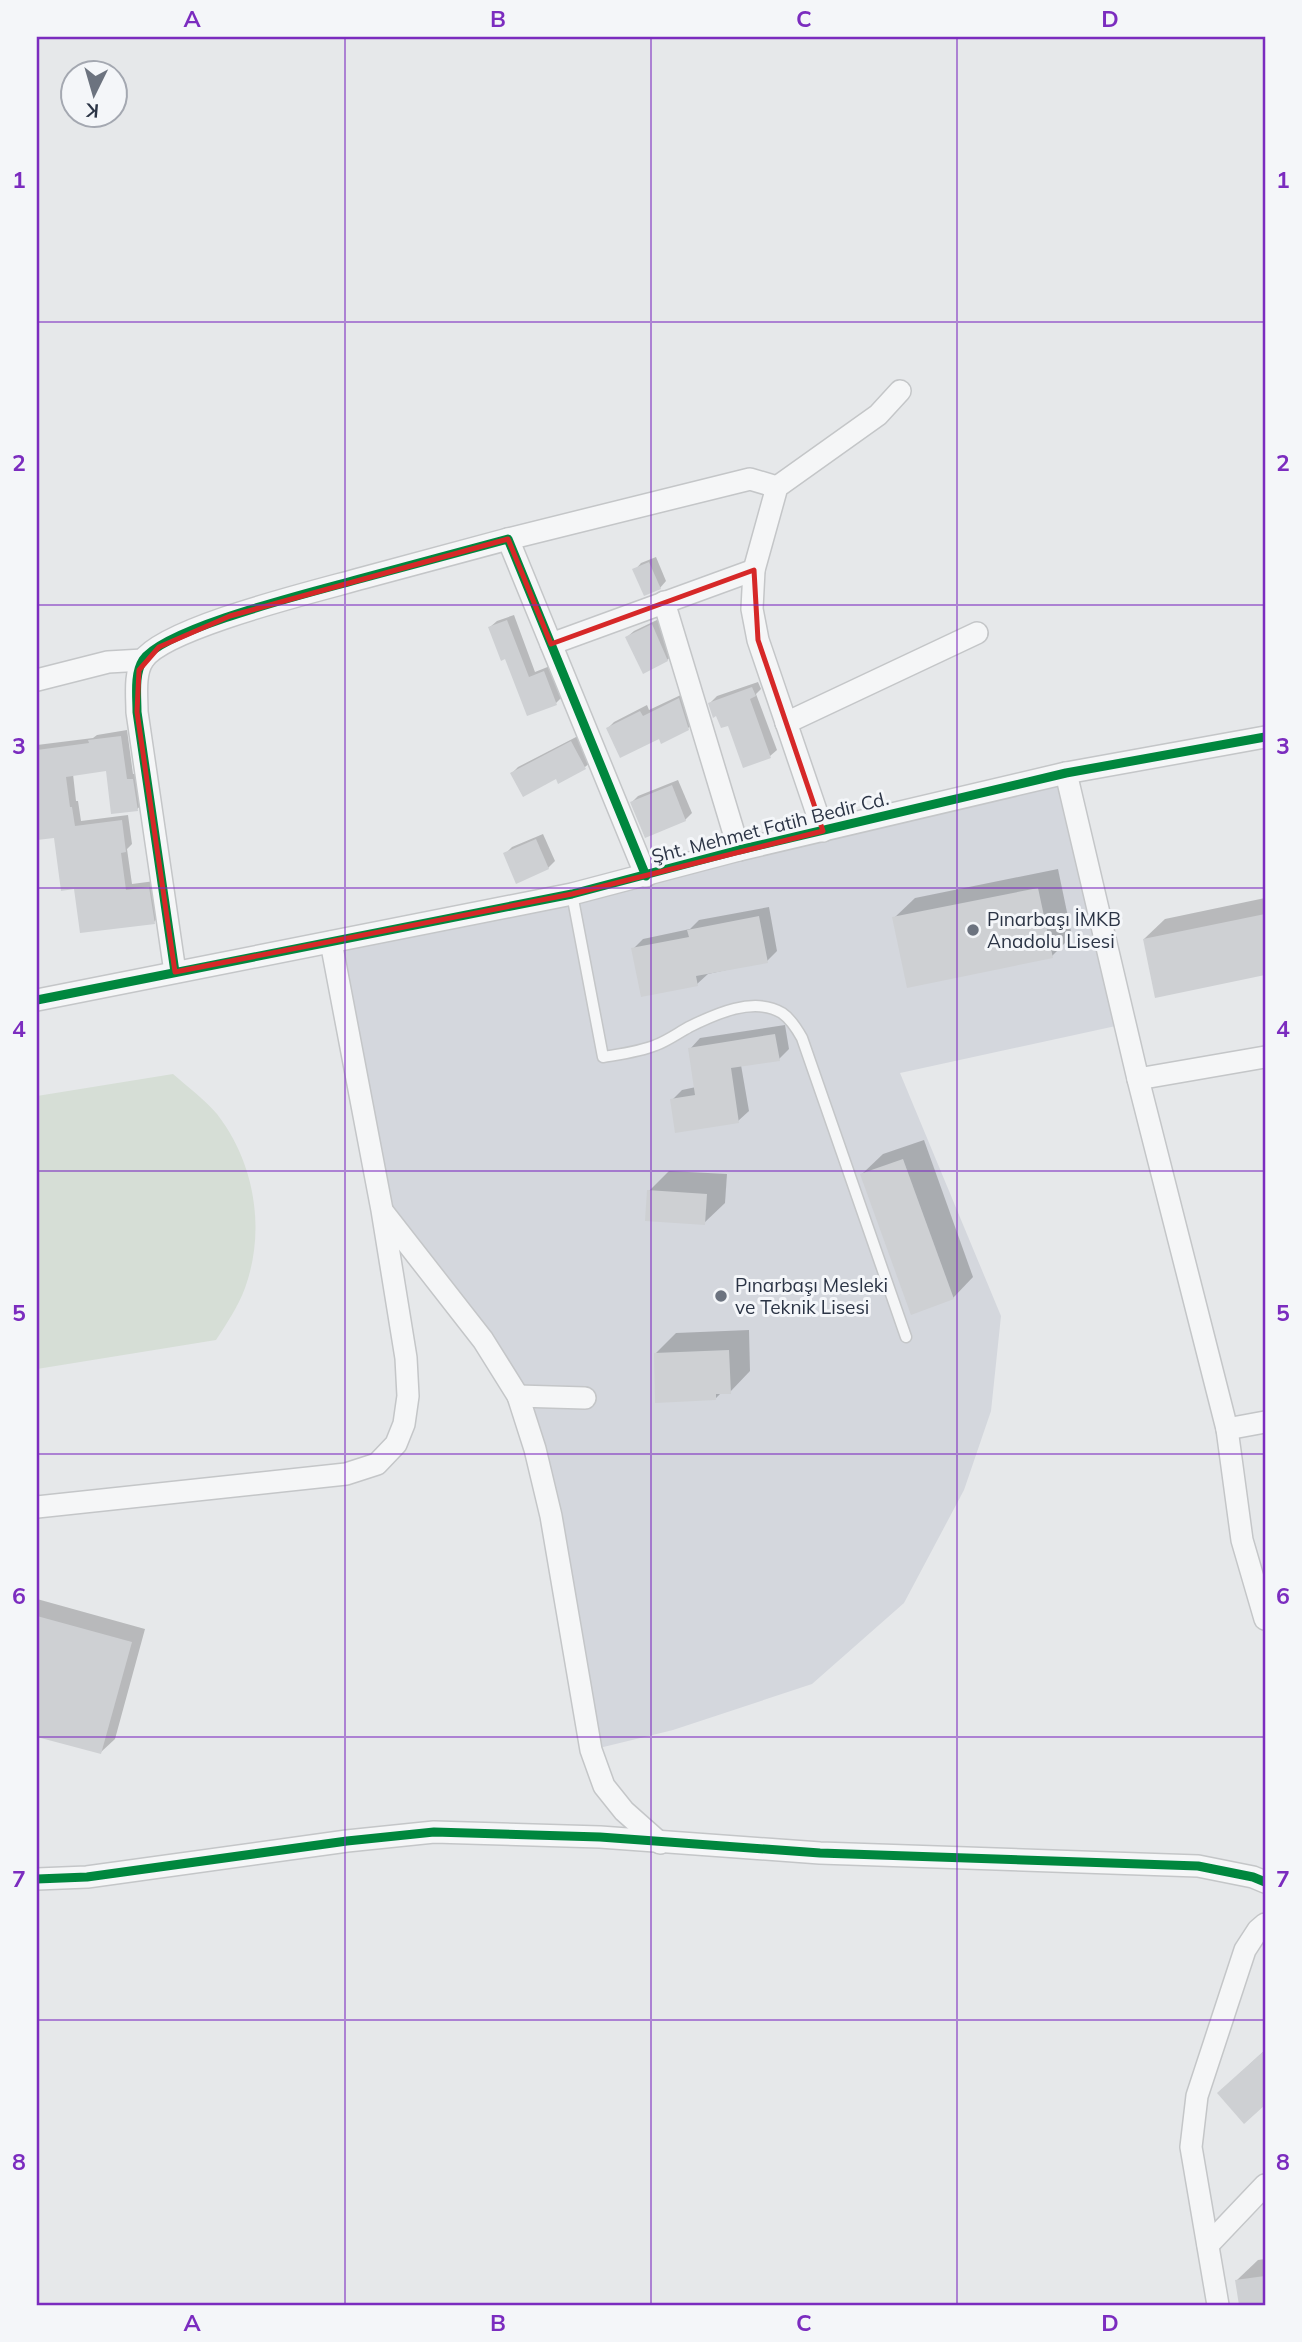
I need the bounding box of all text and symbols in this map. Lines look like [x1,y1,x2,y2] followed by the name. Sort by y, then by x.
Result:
[183,4,201,33] text: A
[490,4,506,33] text: B
[796,4,812,33] text: C
[1101,4,1119,33] text: D
[60,60,130,130] north arrow
[84,98,100,123] text: K
[12,165,26,194] text: 1
[1276,165,1290,194] text: 1
[12,448,26,477] text: 2
[1276,448,1290,477] text: 2
[12,731,26,760] text: 3
[1276,731,1290,760] text: 3
[649,786,891,868] street label: Şht. Mehmet Fatih Bedir Cd.
[987,907,1121,953] place label: Pınarbaşı İMKB Anadolu Lisesi
[965,922,981,938] marker: Pınarbaşı İMKB Anadolu Lisesi
[12,1014,26,1043] text: 4
[1276,1014,1290,1043] text: 4
[735,1273,888,1319] place label: Pınarbaşı Mesleki ve Teknik Lisesi
[713,1288,729,1304] marker: Pınarbaşı Mesleki ve Teknik Lisesi
[12,1298,26,1327] text: 5
[1276,1298,1290,1327] text: 5
[12,1581,26,1610] text: 6
[1276,1581,1290,1610] text: 6
[12,1864,26,1893] text: 7
[1276,1864,1290,1893] text: 7
[12,2147,26,2176] text: 8
[1276,2147,1290,2176] text: 8
[183,2308,201,2337] text: A
[490,2308,506,2337] text: B
[796,2308,812,2337] text: C
[1101,2308,1119,2337] text: D

